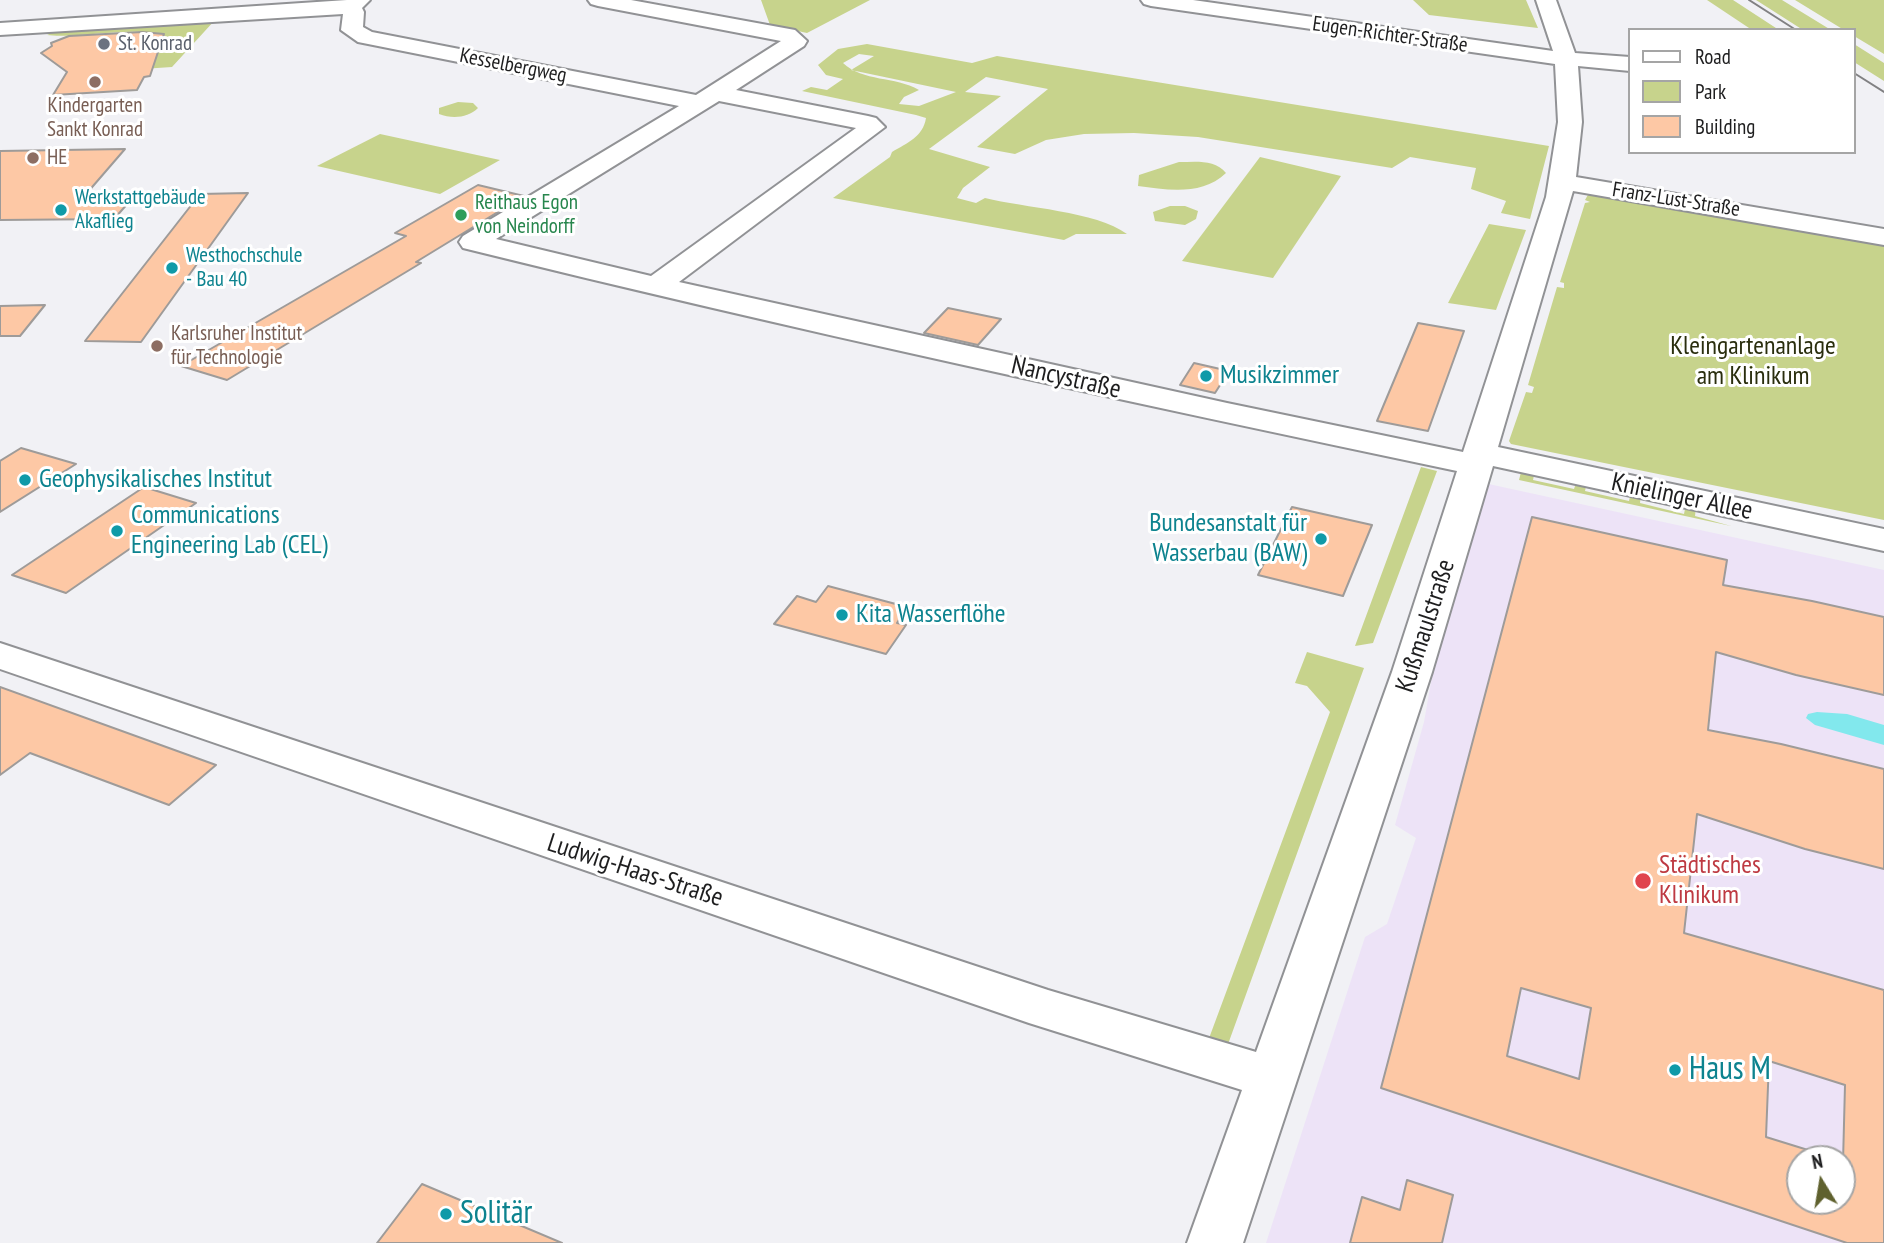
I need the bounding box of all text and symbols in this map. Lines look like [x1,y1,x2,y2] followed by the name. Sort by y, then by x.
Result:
[1311,12,1469,58] street label: Eugen-Richter-Straße
[1629,28,1856,154] legend
[118,31,192,57] place label: St. Konrad
[96,36,112,52] marker: St. Konrad
[457,43,569,89] street label: Kesselbergweg
[1695,43,1731,70] text: Road
[87,74,103,90] marker: Kindergarten Sankt Konrad
[1695,78,1726,105] text: Park
[47,93,143,143] place label: Kindergarten Sankt Konrad
[1695,113,1755,140] text: Building
[47,145,67,171] place label: HE
[25,150,41,166] marker: HE
[1610,177,1742,223] street label: Franz-Lust-Straße
[75,185,206,235] place label: Werkstattgebäude Akaflieg
[475,190,578,240] place label: Reithaus Egon von Neindorff
[53,202,69,218] marker: Werkstattgebäude Akaflieg
[453,207,469,223] marker: Reithaus Egon von Neindorff
[186,243,302,293] place label: Westhochschule - Bau 40
[164,260,180,276] marker: Westhochschule - Bau 40
[171,321,302,371] place label: Karlsruher Institut für Technologie
[1670,331,1836,392] park label: Kleingartenanlage am Klinikum
[149,338,165,354] marker: Karlsruher Institut für Technologie
[1008,350,1124,406] street label: Nancystraße
[1220,360,1339,392] place label: Musikzimmer
[1198,368,1214,384] marker: Musikzimmer
[39,464,272,496] place label: Geophysikalisches Institut
[1609,467,1755,527] street label: Knielinger Allee
[17,472,33,488] marker: Geophysikalisches Institut
[131,500,328,562] place label: Communications Engineering Lab (CEL)
[1149,508,1307,570] place label: Bundesanstalt für Wasserbau (BAW)
[109,523,125,539] marker: Communications Engineering Lab (CEL)
[1313,531,1329,547] marker: Bundesanstalt für Wasserbau (BAW)
[1390,556,1462,696] street label: Kußmaulstraße
[856,599,1006,631] place label: Kita Wasserflöhe
[834,607,850,623] marker: Kita Wasserflöhe
[543,828,727,914] street label: Ludwig-Haas-Straße
[1659,850,1761,912] place label: Städtisches Klinikum
[1633,871,1653,891] marker: Städtisches Klinikum
[1689,1051,1771,1089] place label: Haus M
[1667,1062,1683,1078] marker: Haus M
[1786,1145,1856,1215] north arrow
[1810,1149,1825,1174] text: N
[460,1195,532,1233] place label: Solitär
[438,1206,454,1222] marker: Solitär

